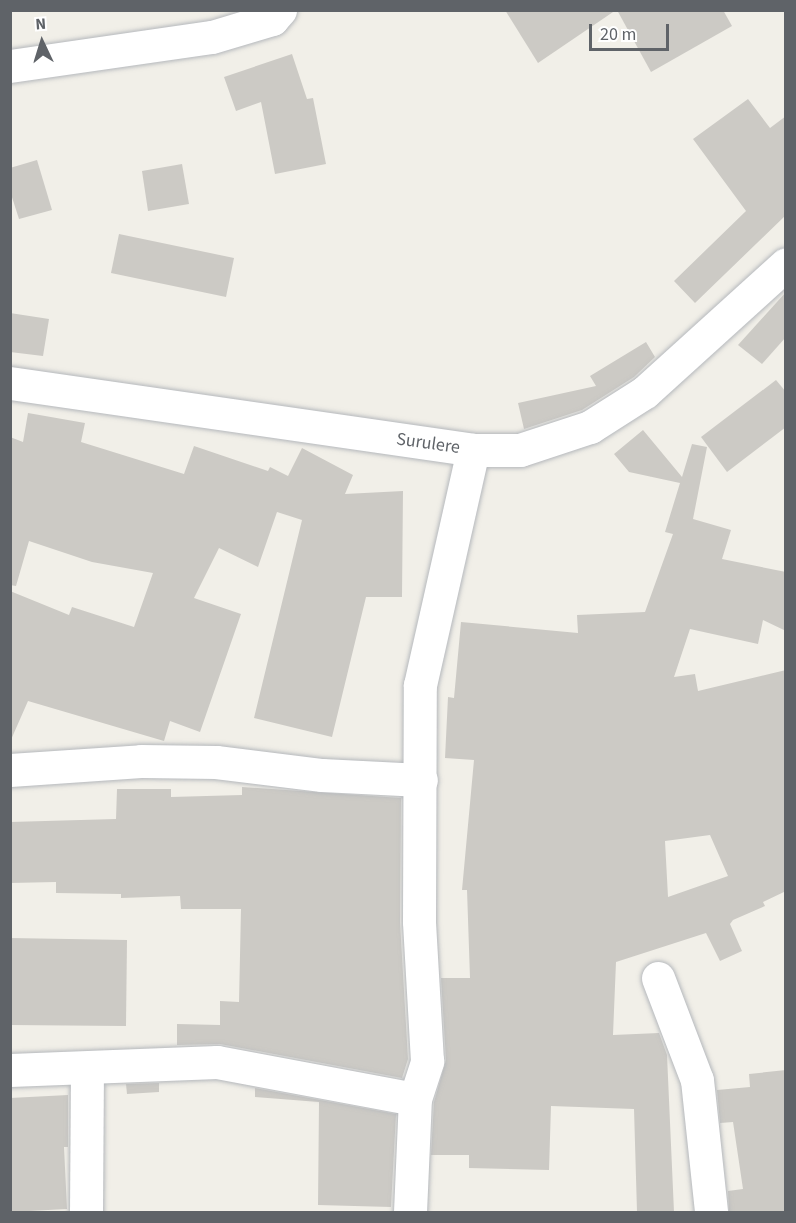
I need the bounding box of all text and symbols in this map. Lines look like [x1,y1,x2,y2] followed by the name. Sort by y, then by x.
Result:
[12,12,72,72] north arrow
[592,12,672,50] scale bar
[35,13,47,35] text: N
[600,22,636,47] text: 20 m
[395,429,461,459] street label: Surulere

